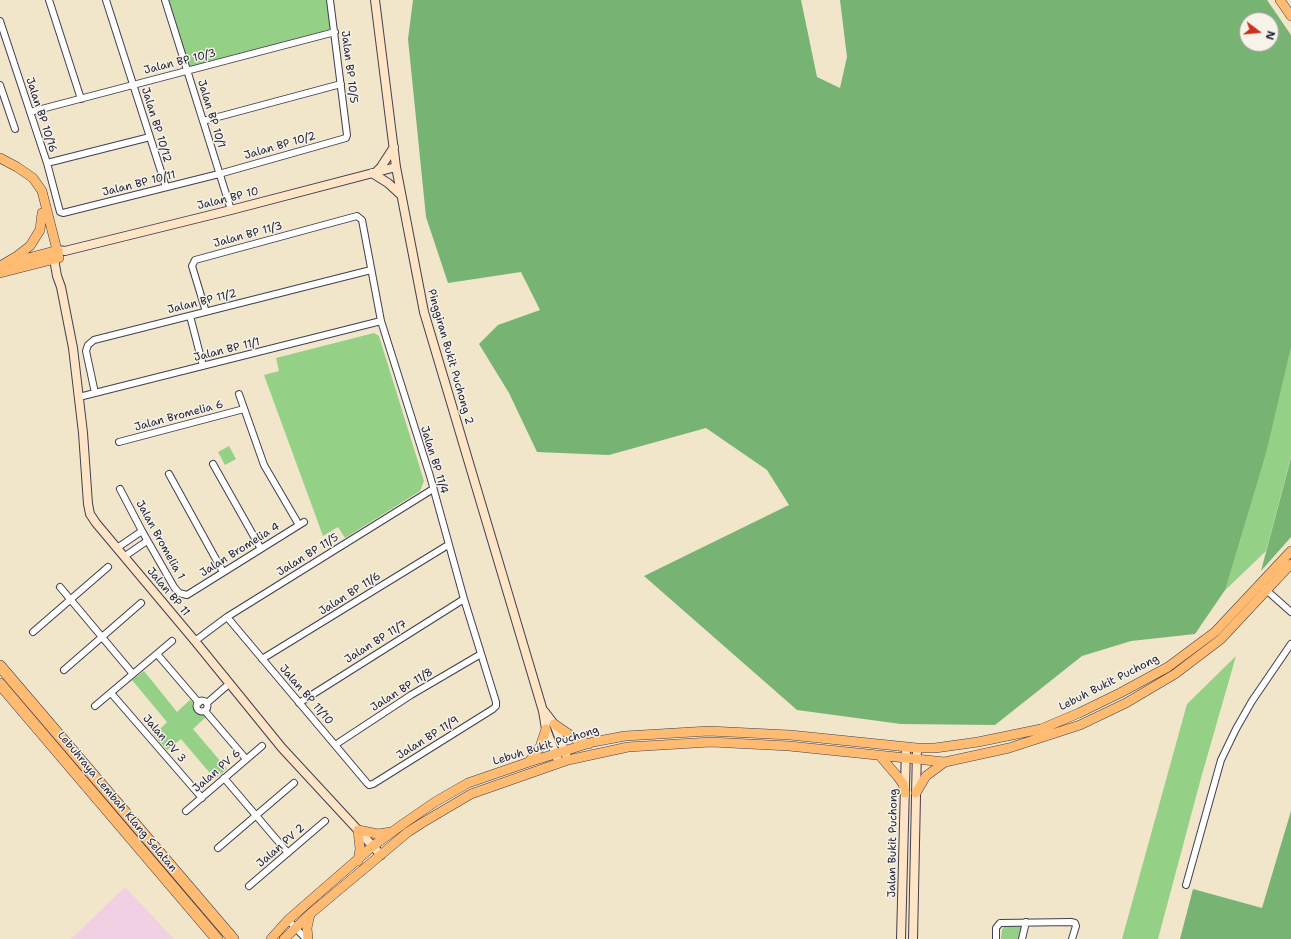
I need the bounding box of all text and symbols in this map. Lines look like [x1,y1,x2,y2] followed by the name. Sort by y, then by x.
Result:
[1239,12,1279,52] north arrow
[1262,29,1278,41] text: N
[338,30,360,104] street label: Jalan BP 10/5
[143,47,217,77] street label: Jalan BP 10/3
[23,76,59,154] street label: Jalan BP 10/16
[194,78,228,150] street label: Jalan BP 10/1
[138,86,174,164] street label: Jalan BP 10/12
[243,129,317,163] street label: Jalan BP 10/2
[101,169,177,199] street label: Jalan BP 10/11
[196,185,260,213] street label: Jalan BP 10
[212,219,284,251] street label: Jalan BP 11/3
[166,287,238,317] street label: Jalan BP 11/2
[424,288,476,426] street label: Pinggiran Bukit Puchong 2
[193,335,261,365] street label: Jalan BP 11/1
[133,398,225,434] street label: Jalan Bromelia 6
[417,424,451,496] street label: Jalan BP 11/4
[133,498,187,582] street label: Jalan Bromelia 1
[198,520,282,580] street label: Jalan Bromelia 4
[275,531,341,579] street label: Jalan BP 11/5
[144,565,192,619] street label: Jalan BP 11
[317,570,383,618] street label: Jalan BP 11/6
[342,618,410,666] street label: Jalan BP 11/7
[1057,652,1161,714] street label: Lebuh Bukit Puchong
[276,662,336,728] street label: Jalan BP 11/10
[368,666,436,714] street label: Jalan BP 11/8
[140,712,188,766] street label: Jalan PV 3
[395,714,461,762] street label: Jalan BP 11/9
[491,724,601,768] street label: Lebuh Bukit Puchong
[54,729,180,875] street label: Lebuhraya Lembah Klang Selatan
[190,747,244,795] street label: Jalan PV 6
[885,788,901,898] street label: Jalan Bukit Puchong
[254,822,308,870] street label: Jalan PV 2

